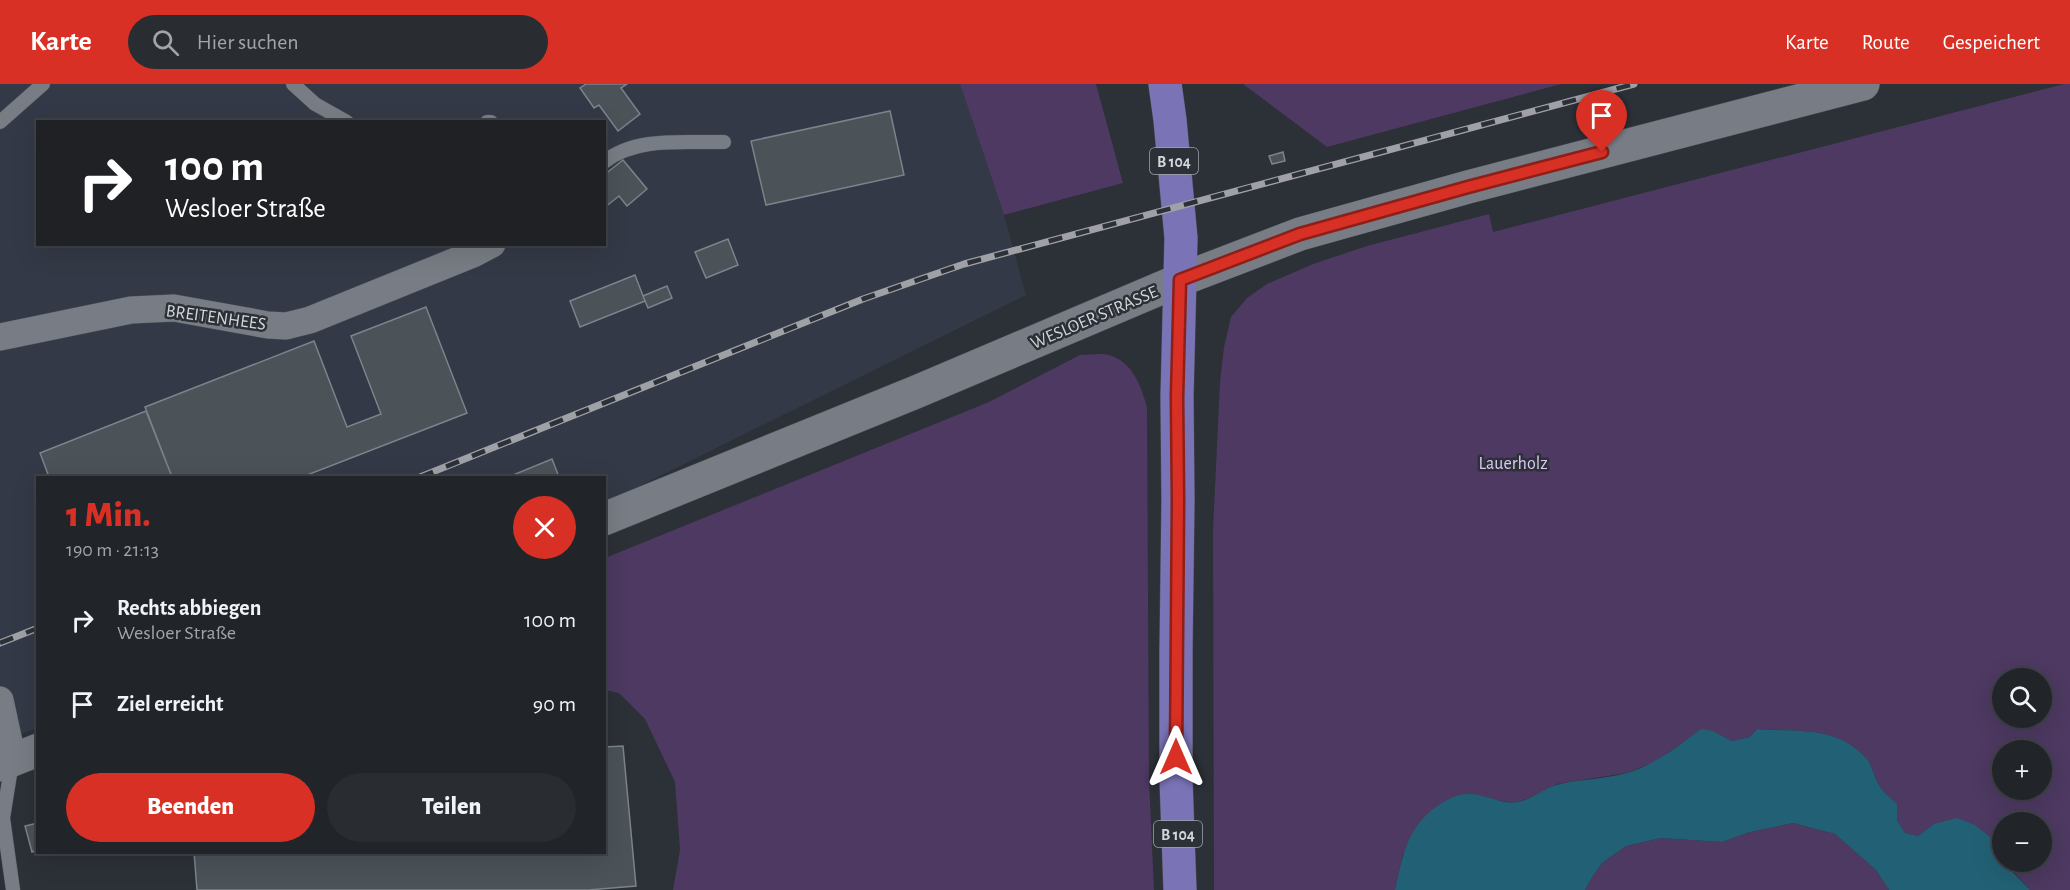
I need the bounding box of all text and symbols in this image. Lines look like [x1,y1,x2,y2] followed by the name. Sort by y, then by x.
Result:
[128,15,548,69] search box
[149,26,182,59] icon: search
[30,28,92,56] text: Karte
[197,31,299,53] text: Hier suchen
[1785,32,1829,53] text: Karte
[1862,32,1910,53] text: Route
[1943,32,2040,53] text: Gespeichert
[1576,90,1627,152] pin
[1585,99,1618,132] icon: arrive
[66,144,144,222] icon: right
[165,146,264,188] text: 100 m
[1150,148,1198,174] road number: B 104
[165,195,326,222] text: Wesloer Straße
[1028,283,1161,353] street label: WESLOER STRASSE
[165,302,267,334] street label: BREITENHEES
[1478,455,1548,473] park label: Lauerholz
[513,496,576,559] button: close
[66,497,151,533] text: 1 Min.
[66,540,159,560] text: 190 m · 21:13
[117,597,261,619] text: Rechts abbiegen
[66,604,99,637] icon: right
[524,609,576,631] text: 100 m
[117,623,236,643] text: Wesloer Straße
[1992,668,2052,872] map controls
[1992,668,2052,728] button: search
[66,688,99,721] icon: arrive
[117,693,224,715] text: Ziel erreicht
[533,693,576,715] text: 90 m
[1144,725,1208,789] position arrow
[1992,740,2052,800] button: +
[66,773,315,842] button: Beenden
[327,773,576,842] button: Teilen
[1992,812,2052,872] button: −
[1154,821,1202,847] road number: B 104

